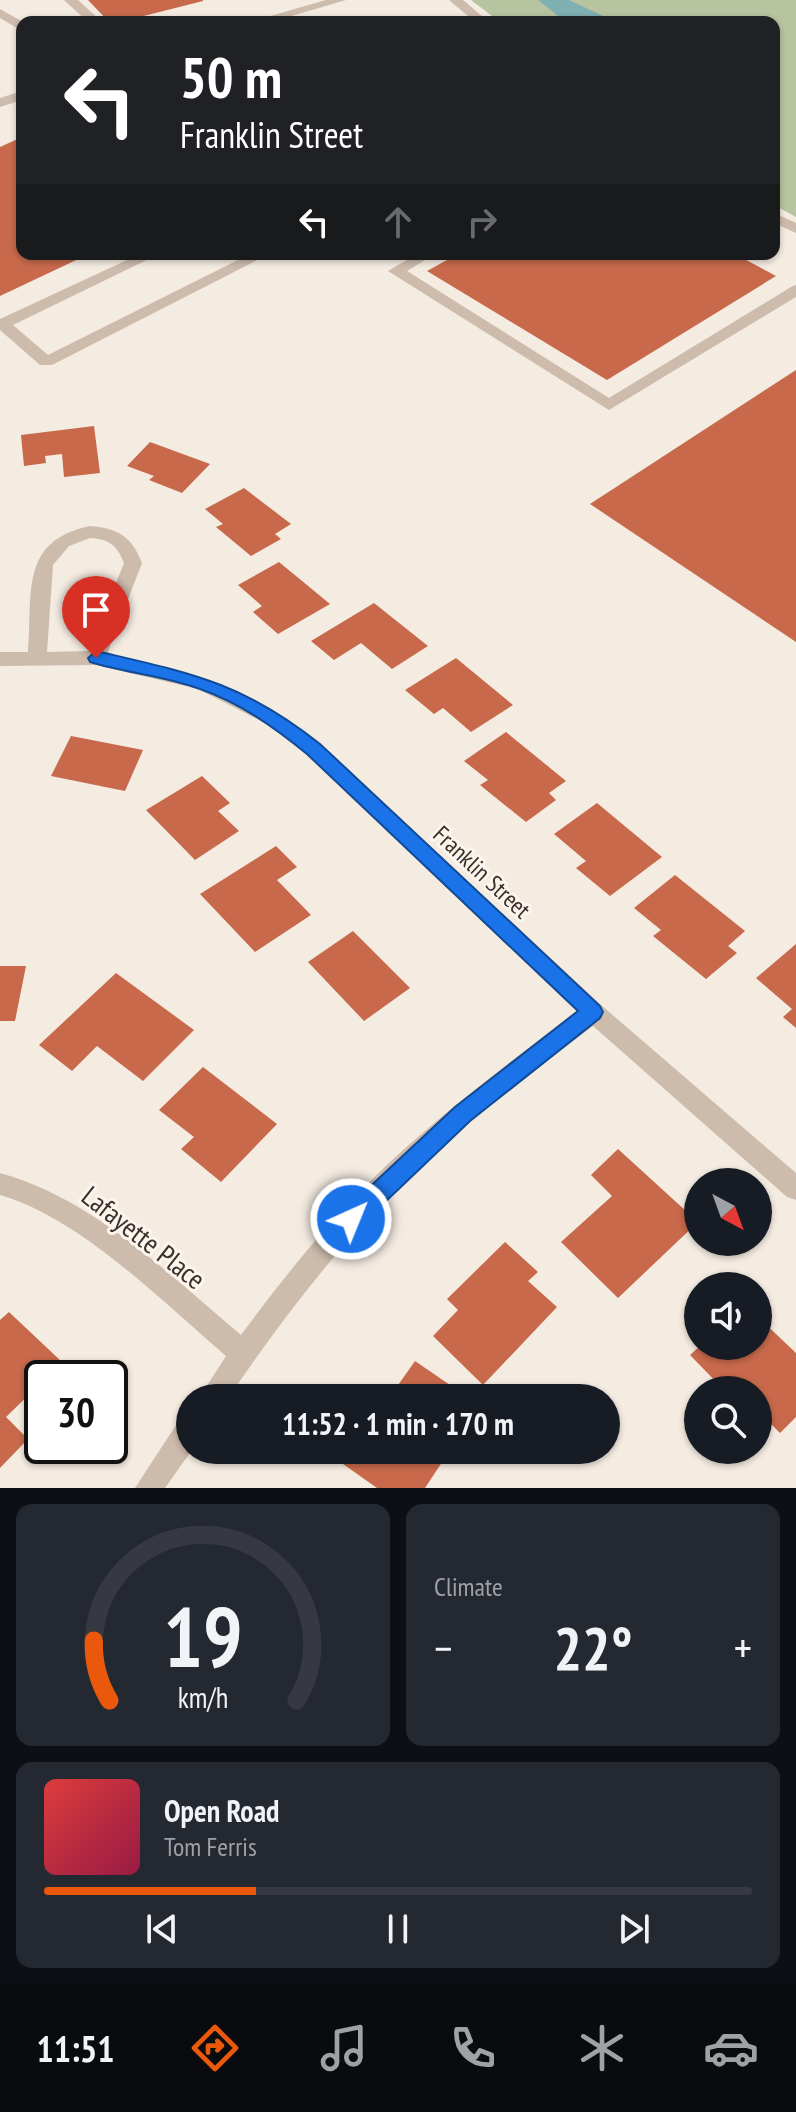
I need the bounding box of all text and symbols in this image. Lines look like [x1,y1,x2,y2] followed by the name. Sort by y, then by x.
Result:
[180,41,282,113] text: 50 m
[48,48,152,152] icon: left
[180,111,363,158] text: Franklin Street
[292,200,336,244] icon: left
[376,200,420,244] icon: ahead
[460,200,504,244] icon: right
[62,576,130,658] pin
[74,588,118,632] icon: arrive
[427,819,537,925] street label: Franklin Street
[684,1168,772,1256] north arrow
[684,1168,772,1464] map controls
[75,1177,213,1297] street label: Lafayette Place
[309,1177,393,1261] position arrow
[684,1272,772,1360] button: sound
[24,1360,128,1464] speed limit sign: 30
[684,1376,772,1464] button: search
[282,1404,514,1443] text: 11:52 · 1 min · 170 m
[434,1570,503,1603] text: Climate
[163,1582,243,1690] text: 19
[553,1609,633,1687] text: 22°
[434,1619,452,1676] text: −
[734,1619,752,1676] text: +
[178,1679,228,1716] text: km/h
[164,1791,279,1830] text: Open Road
[164,1830,257,1863] text: Tom Ferris
[140,1907,184,1951] icon: previous
[376,1907,420,1951] icon: pause
[612,1907,656,1951] icon: next
[187,2020,243,2076] icon: directions
[316,2020,372,2076] icon: music
[445,2020,501,2076] icon: phone
[574,2020,630,2076] icon: climate
[703,2020,759,2076] icon: car
[37,2025,114,2072] text: 11:51

